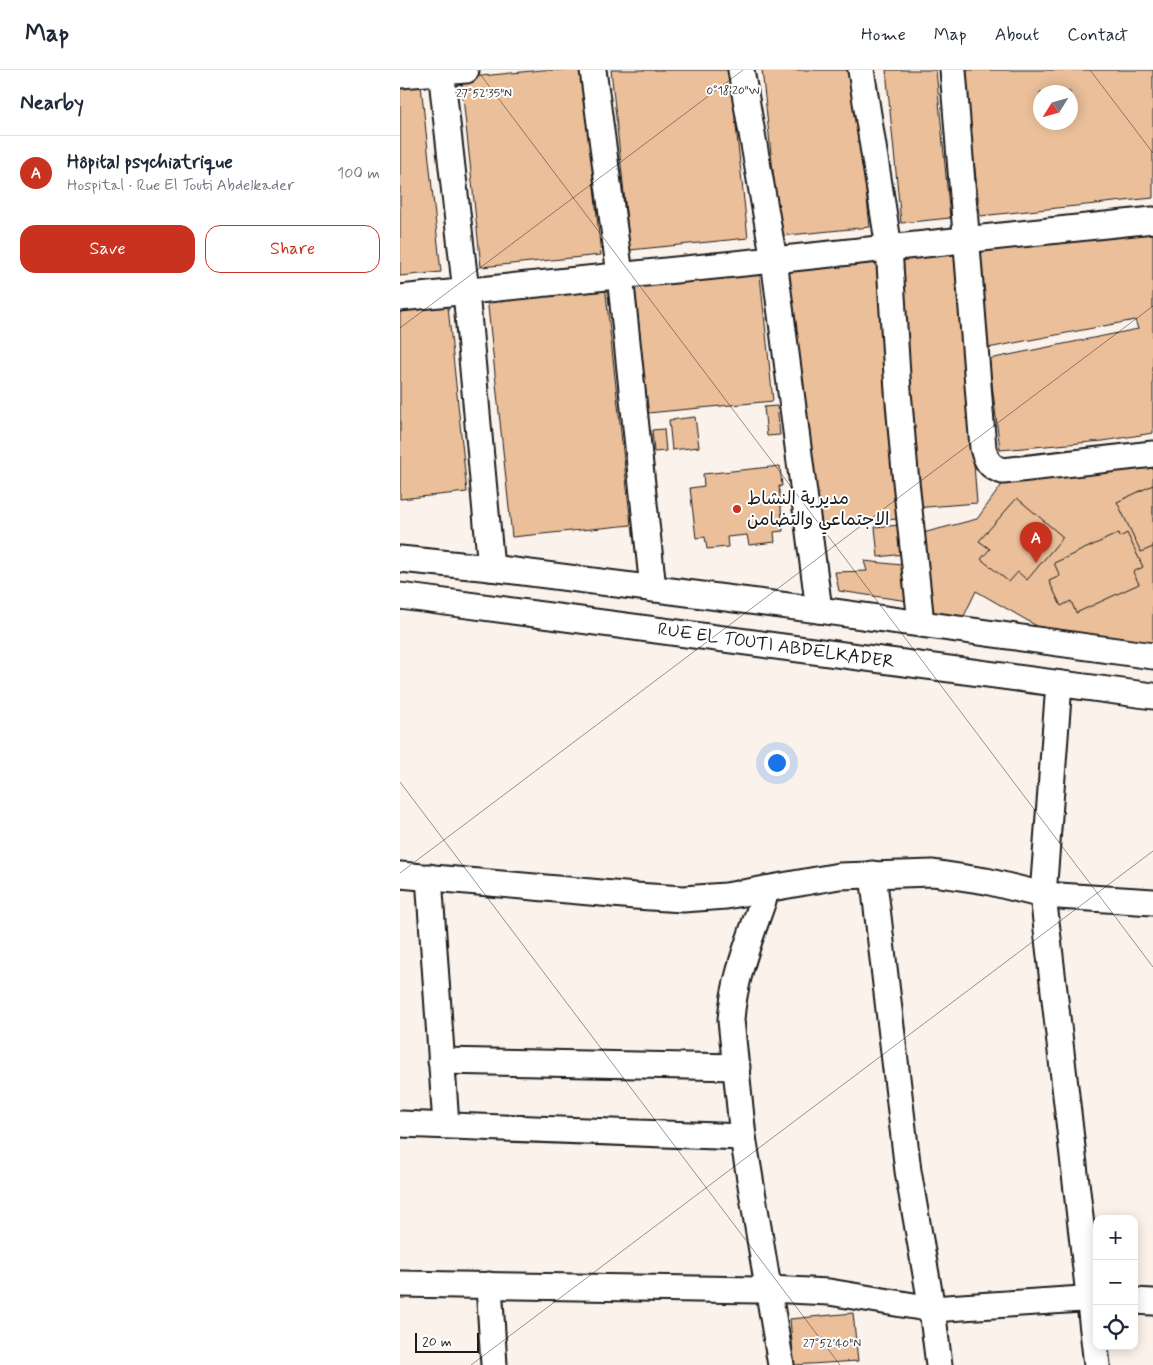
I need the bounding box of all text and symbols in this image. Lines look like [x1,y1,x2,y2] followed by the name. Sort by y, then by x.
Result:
[25,19,69,50] text: Map
[861,23,906,47] text: Home
[934,23,967,47] text: Map
[995,23,1039,47] text: About
[1067,23,1128,47] text: Contact
[706,83,760,99] text: 0°18'20"W
[1033,85,1078,130] north arrow
[456,86,512,102] text: 27°52'35"N
[20,89,84,117] text: Nearby
[67,150,233,175] text: Hôpital psychiatrique
[31,163,41,184] text: A
[337,163,380,184] text: 100 m
[67,175,294,196] text: Hospital · Rue El Touti Abdelkader
[20,225,195,273] button: Save
[205,225,380,273] button: Share
[747,487,890,535] place label: مديرية النشاط الاجتماعي والتضامن
[731,503,743,515] marker: مديرية النشاط الاجتماعي والتضامن
[1020,522,1052,563] pin: A
[656,617,897,675] street label: RUE EL TOUTI ABDELKADER
[764,750,790,776] your location
[1093,1215,1138,1350] map controls
[1093,1215,1138,1260] button: +
[1093,1260,1138,1305] button: −
[1093,1305,1138,1350] button: locate
[415,1330,479,1353] scale bar
[422,1333,452,1351] text: 20 m
[803,1336,861,1352] text: 27°52'40"N

